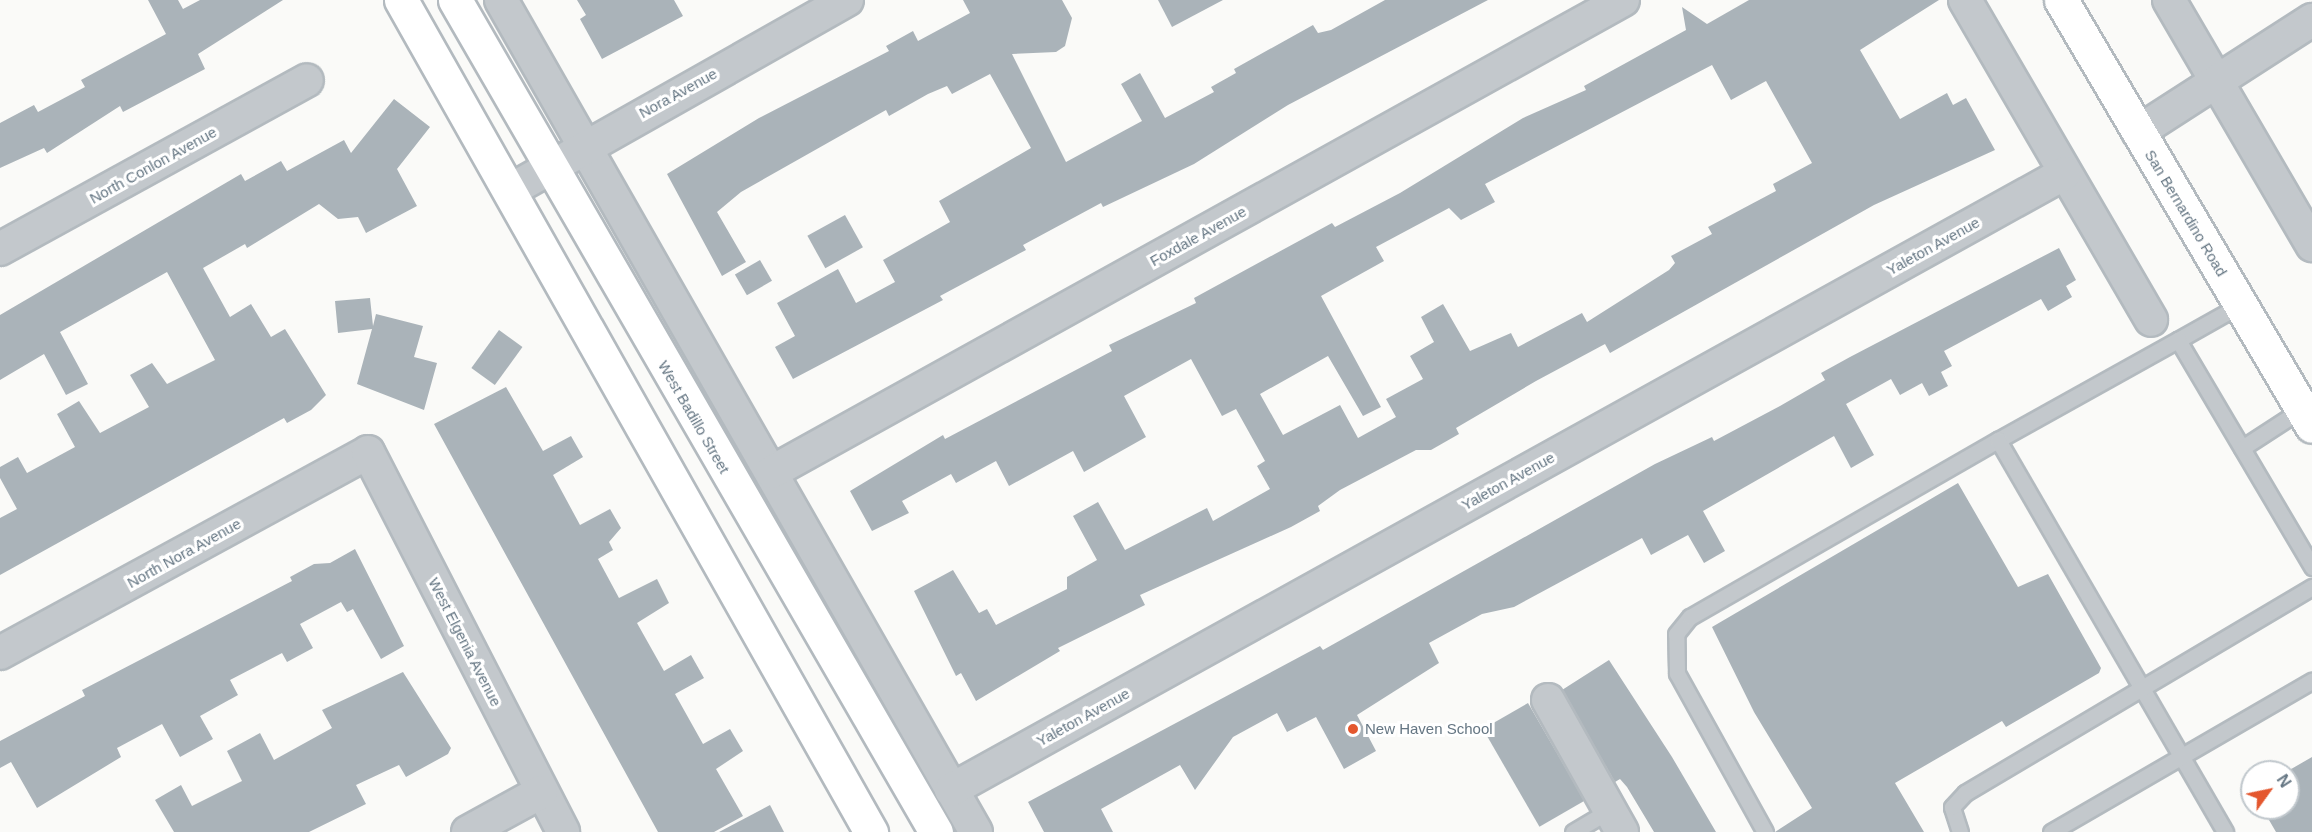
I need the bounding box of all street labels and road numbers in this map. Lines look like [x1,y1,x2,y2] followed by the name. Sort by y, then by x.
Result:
[635,64,721,122] street label: Nora Avenue
[86,122,220,208] street label: North Conlon Avenue
[2141,147,2231,279] street label: San Bernardino Road
[1146,202,1250,270] street label: Foxdale Avenue
[1883,213,1983,279] street label: Yaleton Avenue
[654,357,734,477] street label: West Badillo Street
[1458,448,1558,514] street label: Yaleton Avenue
[124,514,244,592] street label: North Nora Avenue
[425,574,505,710] street label: West Elgenia Avenue
[1033,684,1133,750] street label: Yaleton Avenue

